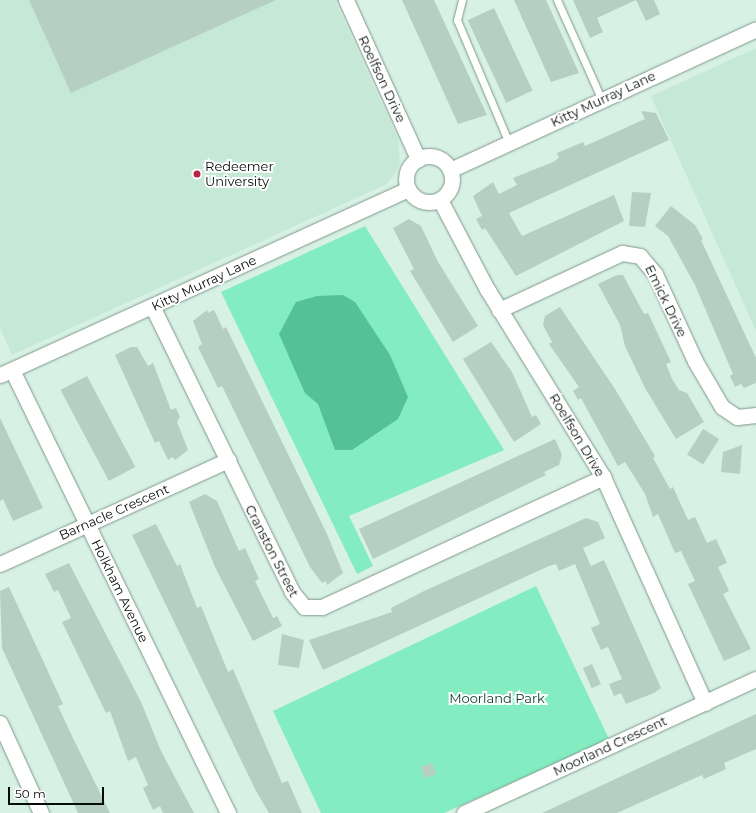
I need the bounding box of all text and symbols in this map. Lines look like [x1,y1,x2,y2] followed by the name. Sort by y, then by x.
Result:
[355,33,409,125] street label: Roelfson Drive
[548,68,658,130] street label: Kitty Murray Lane
[205,159,274,190] place label: Redeemer University
[192,169,202,179] marker: Redeemer University
[149,252,259,314] street label: Kitty Murray Lane
[642,262,690,340] street label: Emick Drive
[546,391,608,479] street label: Roelfson Drive
[57,481,171,543] street label: Barnacle Crescent
[242,502,302,600] street label: Cranston Street
[88,537,152,645] street label: Holkham Avenue
[449,690,545,706] park label: Moorland Park
[551,713,669,779] street label: Moorland Crescent
[10,779,106,805] scale bar
[15,786,46,801] text: 50 m

